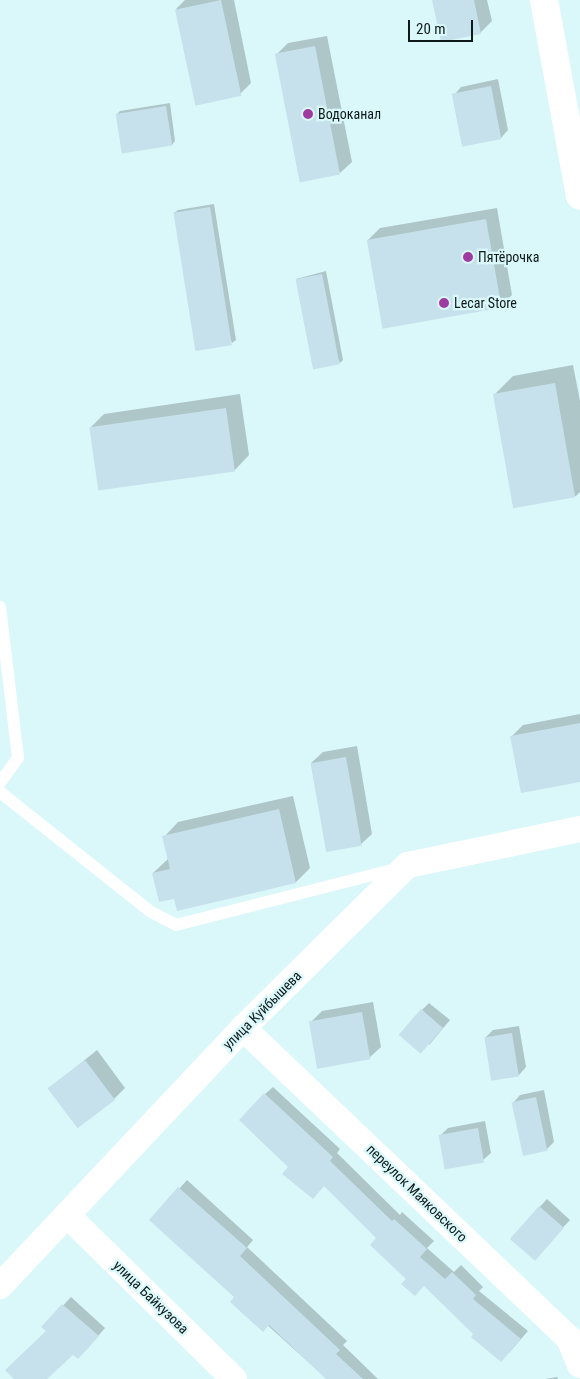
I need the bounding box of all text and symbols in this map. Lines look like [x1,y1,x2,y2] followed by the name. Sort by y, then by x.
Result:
[410,10,475,42] scale bar
[416,20,446,38] text: 20 m
[318,106,381,122] place label: Водоканал
[302,108,314,120] marker: Водоканал
[478,249,539,265] place label: Пятёрочка
[462,251,474,263] marker: Пятёрочка
[454,295,517,311] place label: Lecar Store
[438,297,450,309] marker: Lecar Store
[219,967,305,1053] street label: улица Куйбышева
[363,1141,471,1245] street label: переулок Маяковского
[110,1257,192,1337] street label: улица Байкузова

